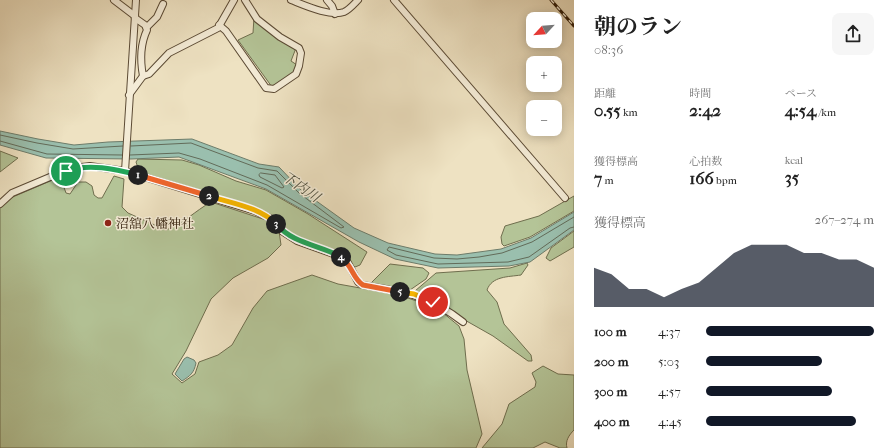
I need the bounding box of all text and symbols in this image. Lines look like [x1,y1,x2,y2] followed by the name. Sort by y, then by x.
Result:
[526,12,562,48] north arrow
[526,12,562,136] map controls
[832,13,874,55] button: share
[594,14,682,40] text: 朝のラン
[594,42,623,57] text: 08:36
[526,56,562,92] button: +
[594,87,616,100] text: 距離
[689,87,711,100] text: 時間
[785,87,817,100] text: ペース
[526,100,562,136] button: −
[594,100,621,120] text: 0.55
[689,100,721,120] text: 2:42
[785,100,816,120] text: 4:54
[621,106,638,119] text: km
[816,106,836,119] text: /km
[49,154,83,188] pin
[785,154,803,167] text: kcal
[594,155,638,168] text: 獲得標高
[689,155,722,168] text: 心拍数
[55,160,77,182] icon: arrive
[128,165,148,185] pin: 1
[785,167,799,187] text: 35
[136,168,140,181] text: 1
[279,168,325,207] water label: 下内川
[594,168,602,188] text: 7
[689,168,714,188] text: 166
[602,174,614,187] text: m
[714,174,737,187] text: bpm
[199,186,219,206] pin: 2
[206,189,212,202] text: 2
[815,212,874,227] text: 267–274 m
[266,214,286,234] pin: 3
[594,215,646,230] text: 獲得標高
[116,216,194,231] place label: 沼舘八幡神社
[274,217,278,230] text: 3
[103,218,113,228] marker: 沼舘八幡神社
[331,247,351,267] pin: 4
[338,250,344,263] text: 4
[390,282,410,302] pin: 5
[398,285,402,298] text: 5
[416,285,450,319] pin
[422,291,444,313] icon: check
[594,324,627,339] text: 100 m
[658,324,680,339] text: 4:37
[594,354,629,369] text: 200 m
[658,354,679,369] text: 5:03
[594,384,627,399] text: 300 m
[658,384,681,399] text: 4:57
[594,414,630,429] text: 400 m
[658,414,682,429] text: 4:45

